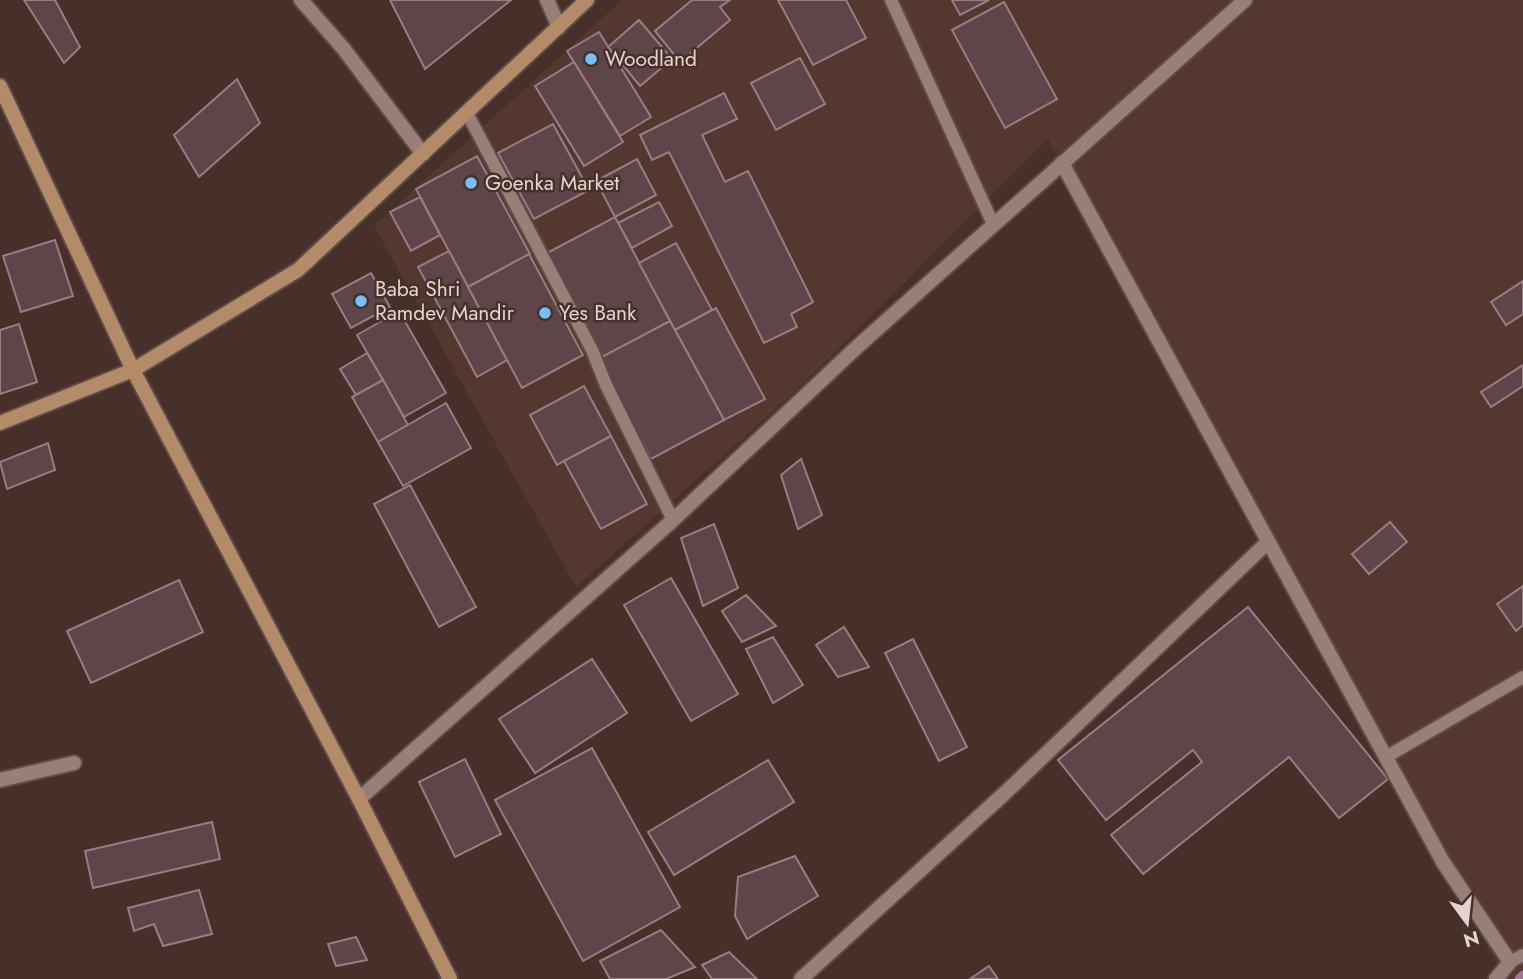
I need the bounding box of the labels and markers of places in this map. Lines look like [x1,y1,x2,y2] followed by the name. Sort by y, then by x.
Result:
[605,44,697,74] place label: Woodland
[583,51,599,67] marker: Woodland
[485,168,619,198] place label: Goenka Market
[463,175,479,191] marker: Goenka Market
[375,274,515,328] place label: Baba Shri Ramdev Mandir
[353,293,369,309] marker: Baba Shri Ramdev Mandir
[559,298,637,328] place label: Yes Bank
[537,305,553,321] marker: Yes Bank

